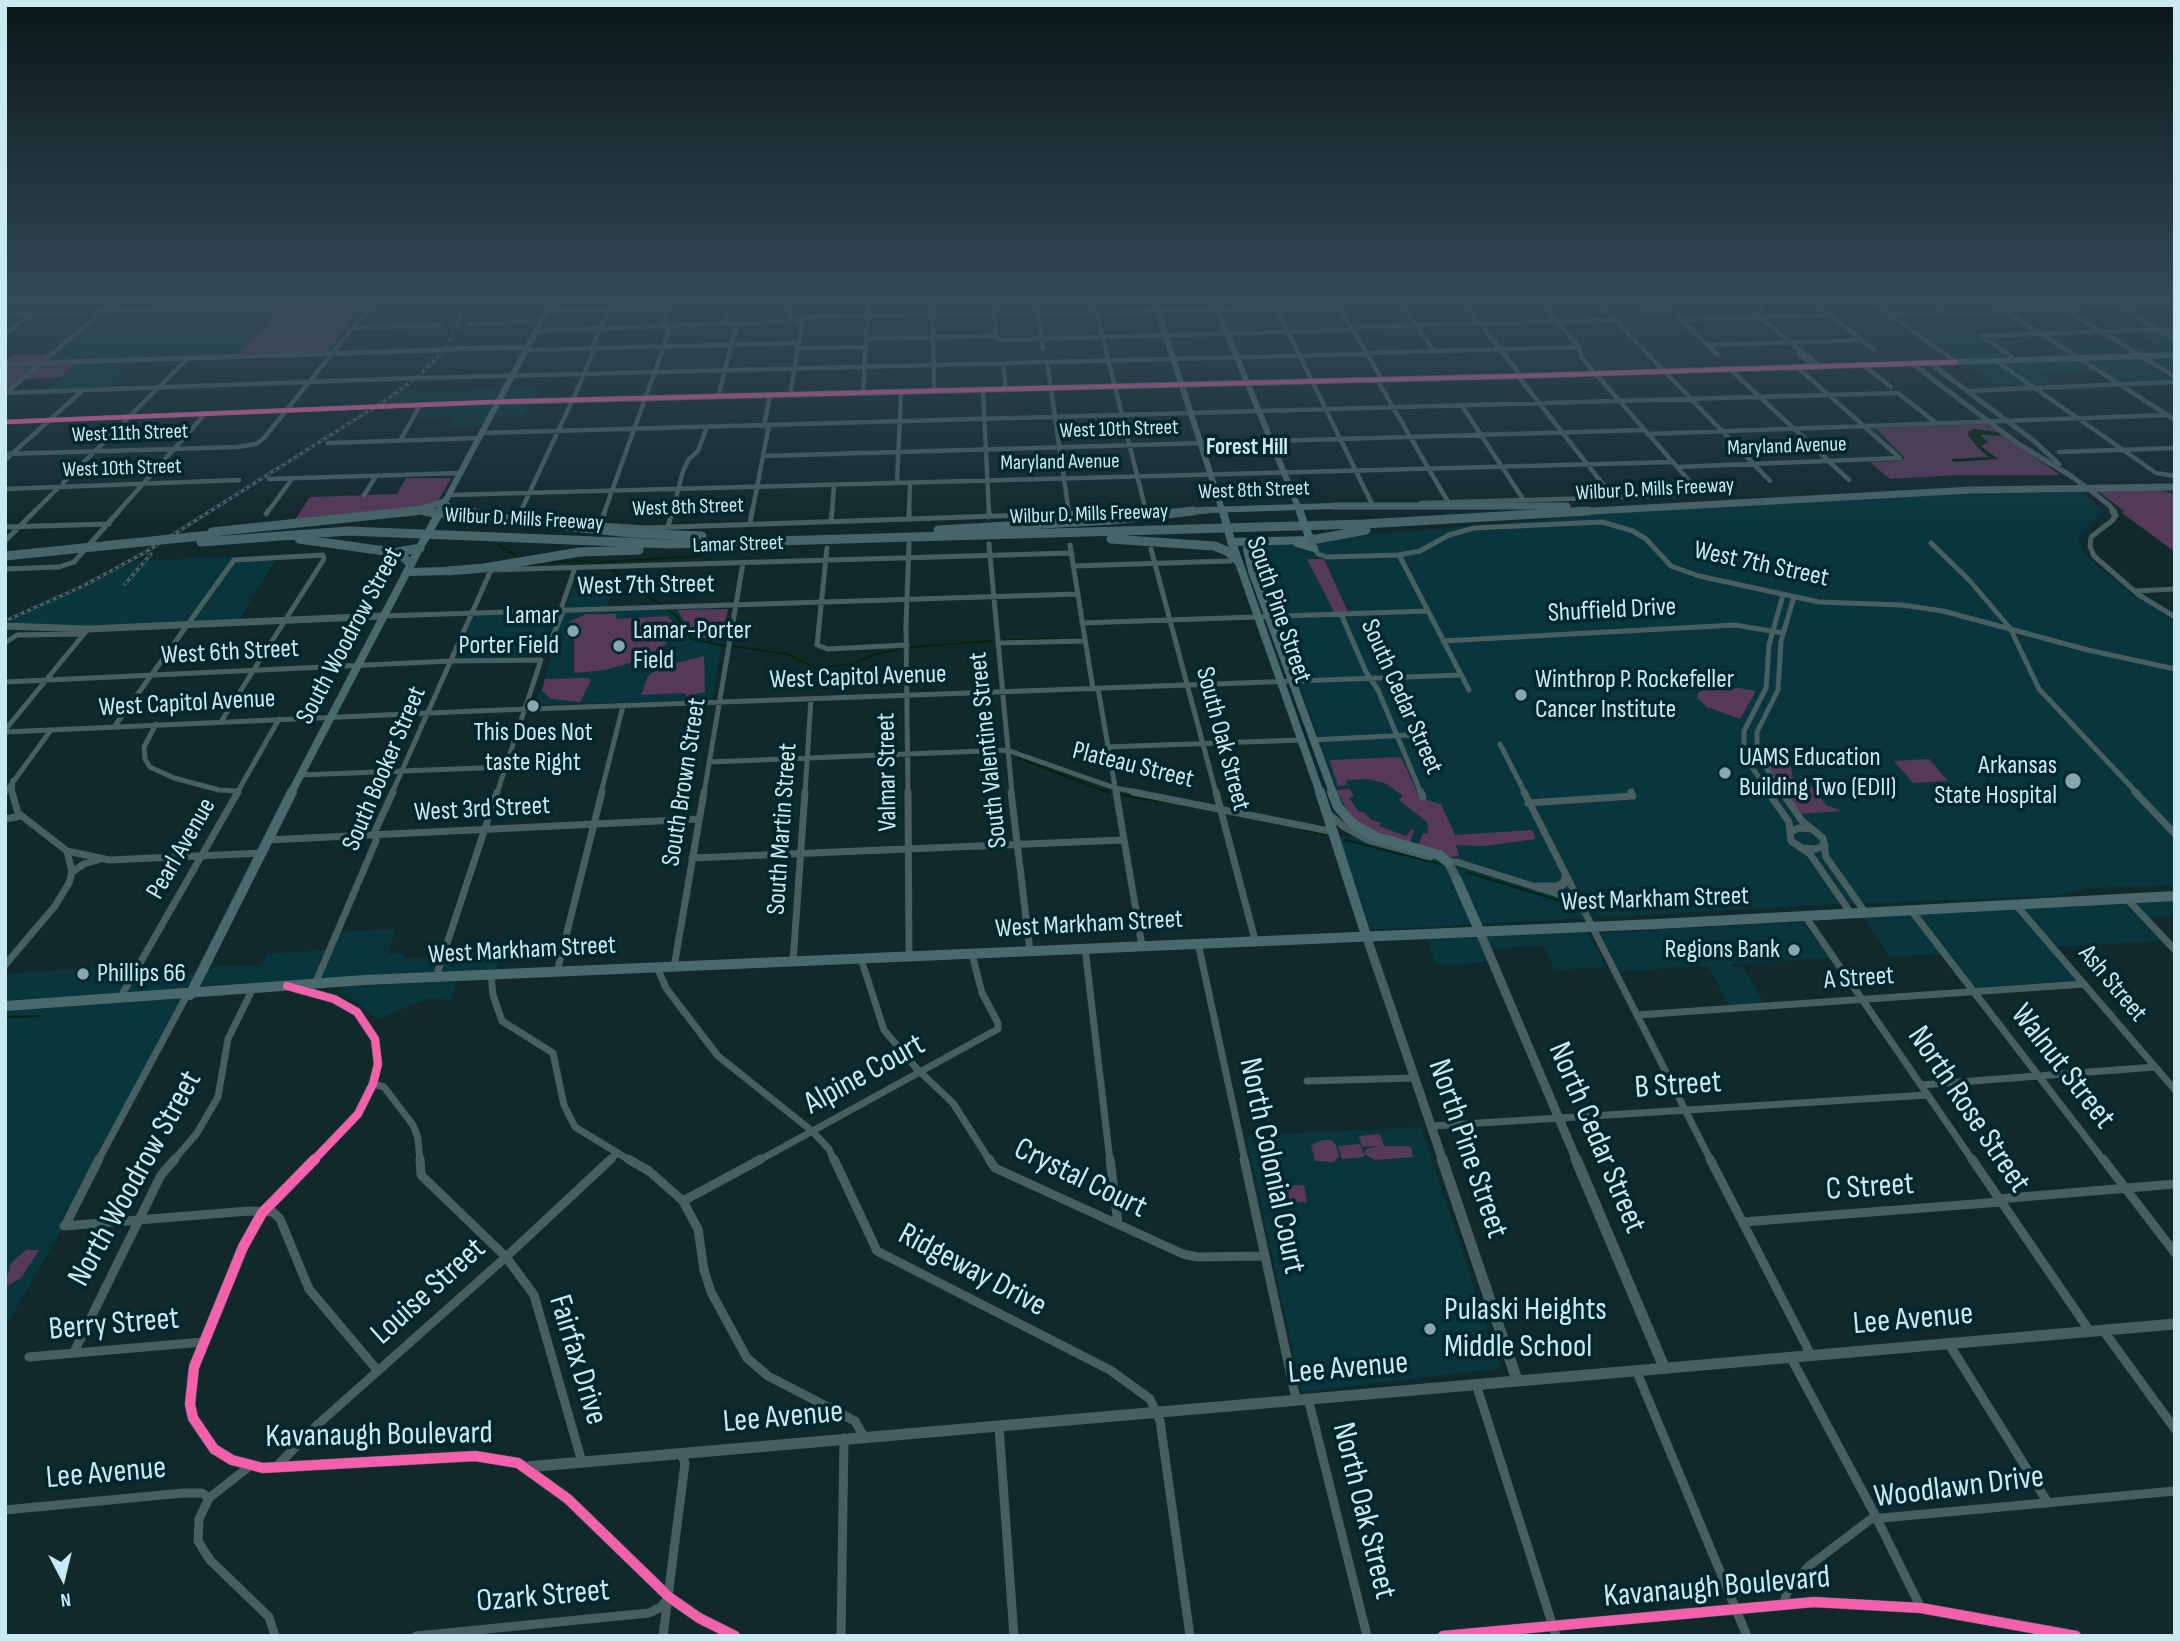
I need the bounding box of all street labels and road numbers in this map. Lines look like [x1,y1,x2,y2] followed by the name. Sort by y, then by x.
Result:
[1059,415,1179,445] street label: West 10th Street
[71,419,189,449] street label: West 11th Street
[1727,432,1847,462] street label: Maryland Avenue
[1000,449,1120,477] street label: Maryland Avenue
[62,454,182,484] street label: West 10th Street
[1575,473,1735,507] street label: Wilbur D. Mills Freeway
[1198,476,1310,506] street label: West 8th Street
[632,493,744,523] street label: West 8th Street
[1009,500,1169,530] street label: Wilbur D. Mills Freeway
[444,503,604,537] street label: Wilbur D. Mills Freeway
[692,531,784,559] street label: Lamar Street
[1238,533,1318,687] street label: South Pine Street
[1691,535,1831,595] street label: West 7th Street
[290,542,410,730] street label: South Woodrow Street
[577,569,715,603] street label: West 7th Street
[1547,592,1677,630] street label: Shuffield Drive
[1353,615,1449,779] street label: South Cedar Street
[160,634,300,672] street label: West 6th Street
[963,650,1015,850] street label: South Valentine Street
[769,659,947,697] street label: West Capitol Avenue
[1188,664,1256,814] street label: South Oak Street
[336,682,434,856] street label: South Booker Street
[98,684,276,724] street label: West Capitol Avenue
[656,696,714,868] street label: South Brown Street
[871,712,905,832] street label: Valmar Street
[1069,736,1197,796] street label: Plateau Street
[761,742,805,916] street label: South Martin Street
[413,791,551,829] street label: West 3rd Street
[141,793,223,905] street label: Pearl Avenue
[1561,881,1749,919] street label: West Markham Street
[994,905,1184,945] street label: West Markham Street
[427,931,617,971] street label: West Markham Street
[2071,939,2153,1029] street label: Ash Street
[1823,961,1895,997] street label: A Street
[2001,997,2123,1137] street label: Walnut Street
[1898,1020,2038,1200] street label: North Rose Street
[798,1026,932,1124] street label: Alpine Court
[1539,1037,1653,1239] street label: North Cedar Street
[1229,1055,1313,1277] street label: North Colonial Court
[1419,1055,1515,1243] street label: North Pine Street
[1633,1064,1723,1108] street label: B Street
[61,1065,211,1293] street label: North Woodrow Street
[1007,1130,1153,1228] street label: Crystal Court
[1825,1166,1915,1210] street label: C Street
[891,1216,1053,1326] street label: Ridgeway Drive
[364,1231,494,1353] street label: Louise Street
[539,1291,615,1429] street label: Fairfax Drive
[1851,1296,1975,1344] street label: Lee Avenue
[47,1300,181,1350] street label: Berry Street
[1286,1345,1410,1393] street label: Lee Avenue
[721,1394,845,1442] street label: Lee Avenue
[265,1415,493,1457] street label: Kavanaugh Boulevard
[1323,1419,1403,1603] street label: North Oak Street
[44,1450,168,1498] street label: Lee Avenue
[1872,1459,2046,1517] street label: Woodlawn Drive
[1602,1559,1832,1617] street label: Kavanaugh Boulevard
[475,1572,611,1622] street label: Ozark Street

